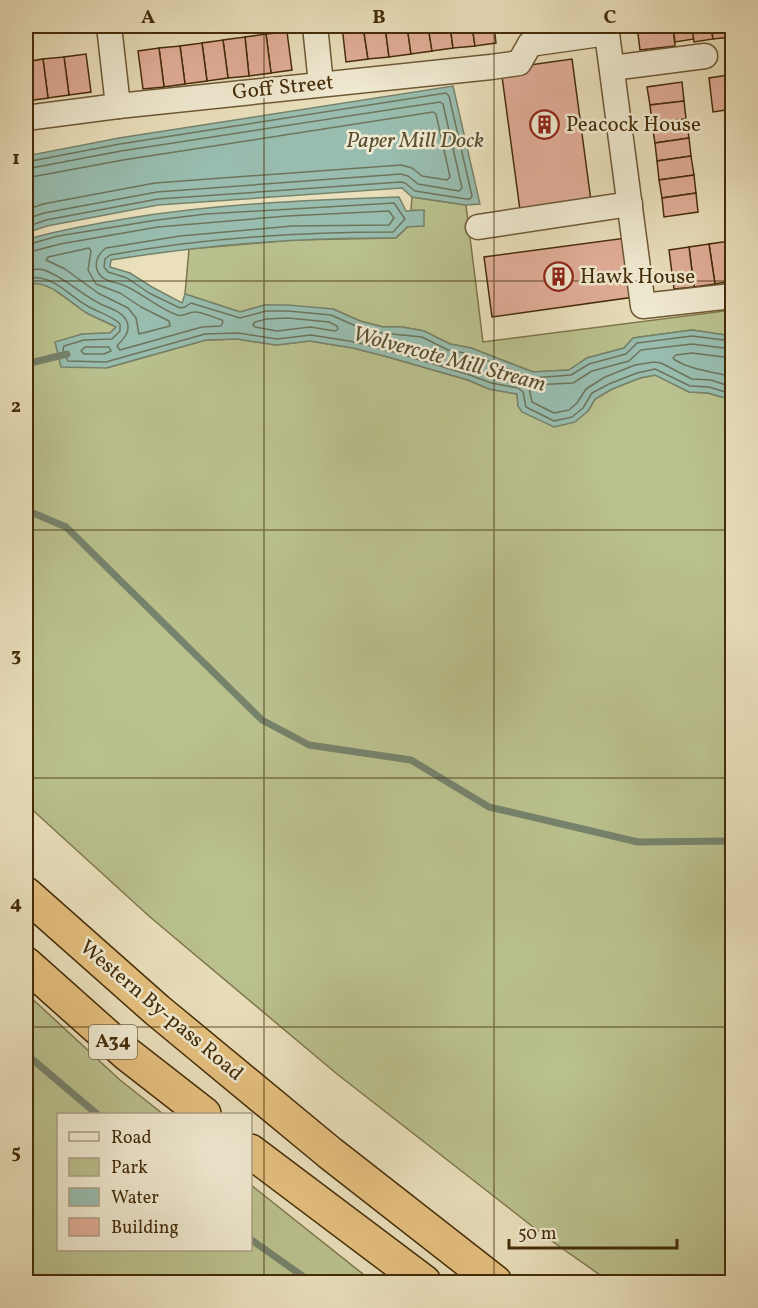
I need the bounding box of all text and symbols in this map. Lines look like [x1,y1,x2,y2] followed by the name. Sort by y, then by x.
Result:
[141,4,155,32] text: A
[372,4,386,32] text: B
[604,4,617,32] text: C
[231,68,335,108] street label: Goff Street
[529,109,561,141] building icon: Peacock House
[566,111,701,140] place label: Peacock House
[346,126,484,157] water label: Paper Mill Dock
[12,145,20,173] text: 1
[543,261,575,293] building icon: Hawk House
[580,263,695,292] place label: Hawk House
[349,319,549,401] water label: Wolvercote Mill Stream
[11,393,21,421] text: 2
[11,642,21,670] text: 3
[10,890,22,918] text: 4
[73,934,249,1088] street label: Western By-pass Road
[89,1025,137,1059] road number: A34
[57,1113,252,1251] legend
[111,1126,152,1151] text: Road
[11,1139,21,1167] text: 5
[111,1156,148,1181] text: Park
[111,1186,159,1211] text: Water
[509,1212,677,1250] scale bar
[111,1216,179,1241] text: Building
[518,1222,557,1247] text: 50 m

